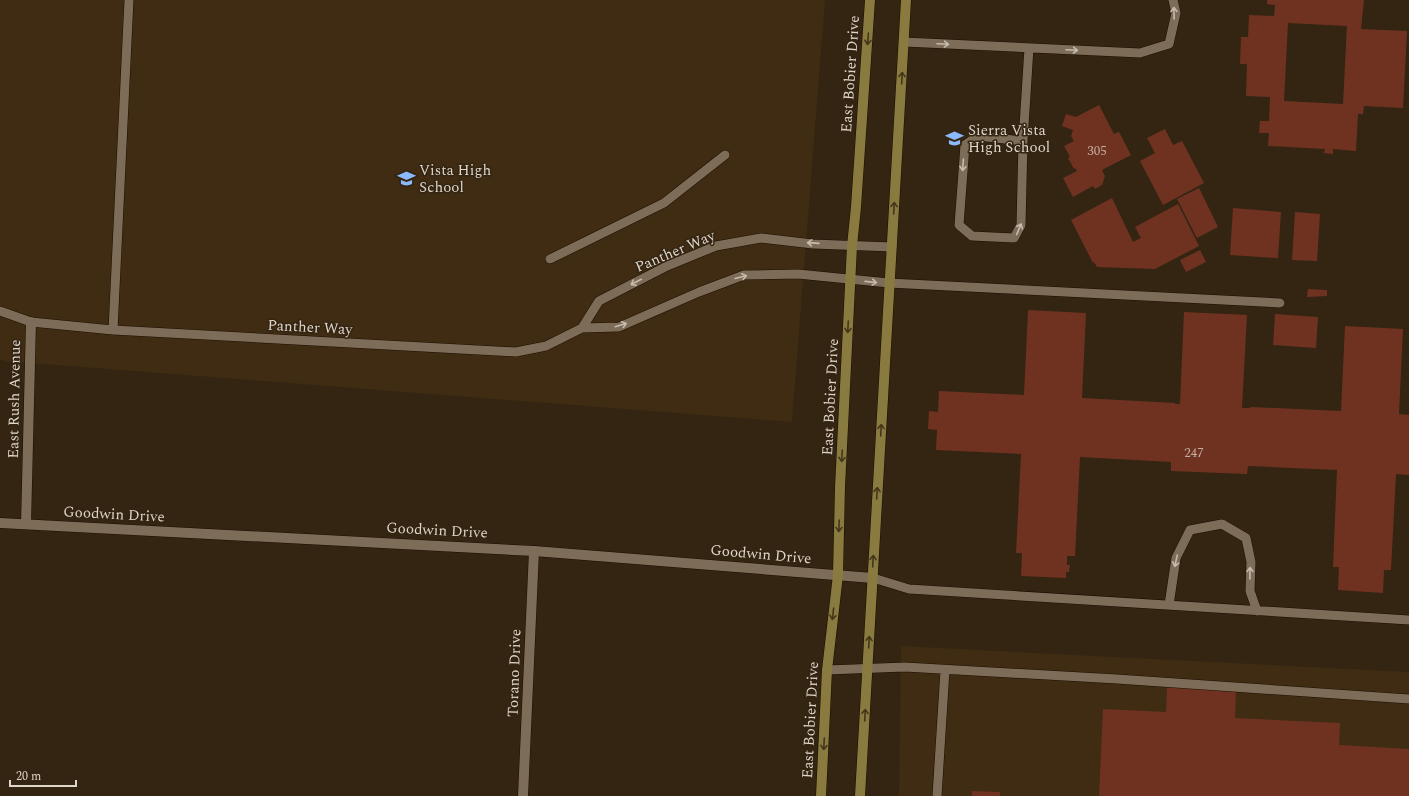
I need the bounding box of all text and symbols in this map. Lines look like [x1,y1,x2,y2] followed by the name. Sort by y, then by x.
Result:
[1171,7,1178,20] one-way arrow
[835,15,866,133] street label: East Bobier Drive
[864,32,871,45] one-way arrow
[936,40,949,47] one-way arrow
[1065,46,1078,54] one-way arrow
[898,72,905,85] one-way arrow
[968,119,1050,159] place label: Sierra Vista High School
[945,129,965,149] school or university icon: Sierra Vista High School
[1087,141,1107,161] house number: 305
[960,158,967,171] one-way arrow
[419,159,491,199] place label: Vista High School
[396,169,416,189] school or university icon: Vista High School
[890,202,898,215] one-way arrow
[1015,223,1023,235] one-way arrow
[631,224,720,279] street label: Panther Way
[807,240,820,247] one-way arrow
[735,273,748,280] one-way arrow
[864,278,877,285] one-way arrow
[630,279,642,286] one-way arrow
[267,314,354,341] street label: Panther Way
[844,320,852,333] one-way arrow
[614,321,627,328] one-way arrow
[816,338,845,456] street label: East Bobier Drive
[2,339,27,459] street label: East Rush Avenue
[877,424,885,437] one-way arrow
[1184,443,1204,463] house number: 247
[838,449,845,462] one-way arrow
[874,487,881,500] one-way arrow
[63,500,165,529] street label: Goodwin Drive
[386,516,488,545] street label: Goodwin Drive
[835,519,843,532] one-way arrow
[709,539,813,570] street label: Goodwin Drive
[870,555,877,568] one-way arrow
[1172,555,1180,568] one-way arrow
[1246,567,1254,580] one-way arrow
[829,607,837,620] one-way arrow
[501,629,528,718] street label: Torano Drive
[865,636,873,649] one-way arrow
[796,661,825,779] street label: East Bobier Drive
[861,709,868,722] one-way arrow
[820,737,827,750] one-way arrow
[10,762,76,788] scale bar
[16,767,41,786] text: 20 m

